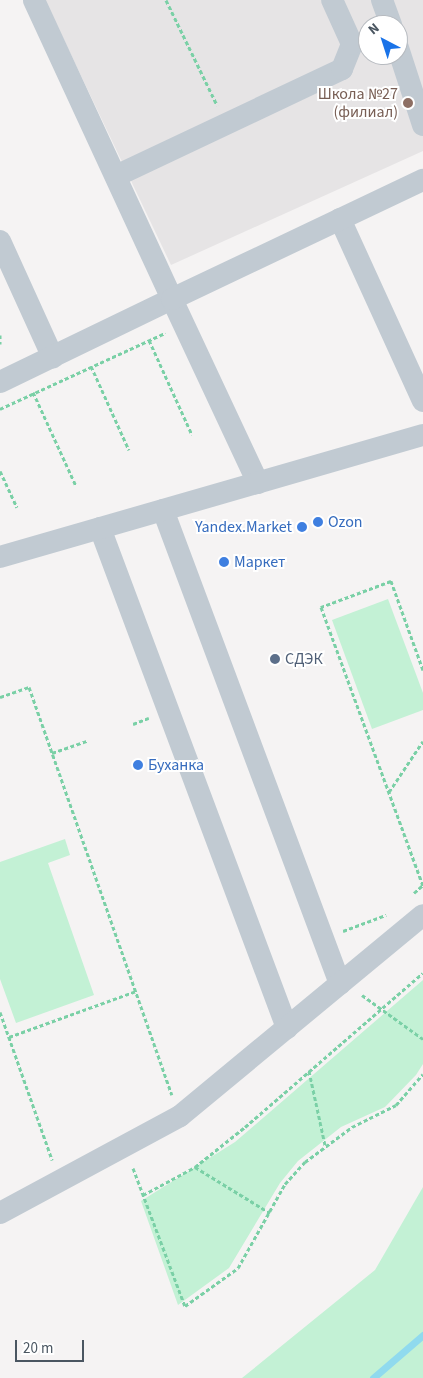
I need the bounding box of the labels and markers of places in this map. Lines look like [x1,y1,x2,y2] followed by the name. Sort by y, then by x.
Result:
[318,84,398,122] place label: Школа №27 (филиал)
[402,97,414,109] marker: Школа №27 (филиал)
[328,512,363,532] place label: Ozon
[312,516,324,528] marker: Ozon
[195,517,292,537] place label: Yandex.Market
[296,521,308,533] marker: Yandex.Market
[234,552,285,572] place label: Маркет
[218,556,230,568] marker: Маркет
[285,649,323,669] place label: СДЭК
[269,653,281,665] marker: СДЭК
[148,755,204,775] place label: Буханка
[132,759,144,771] marker: Буханка

